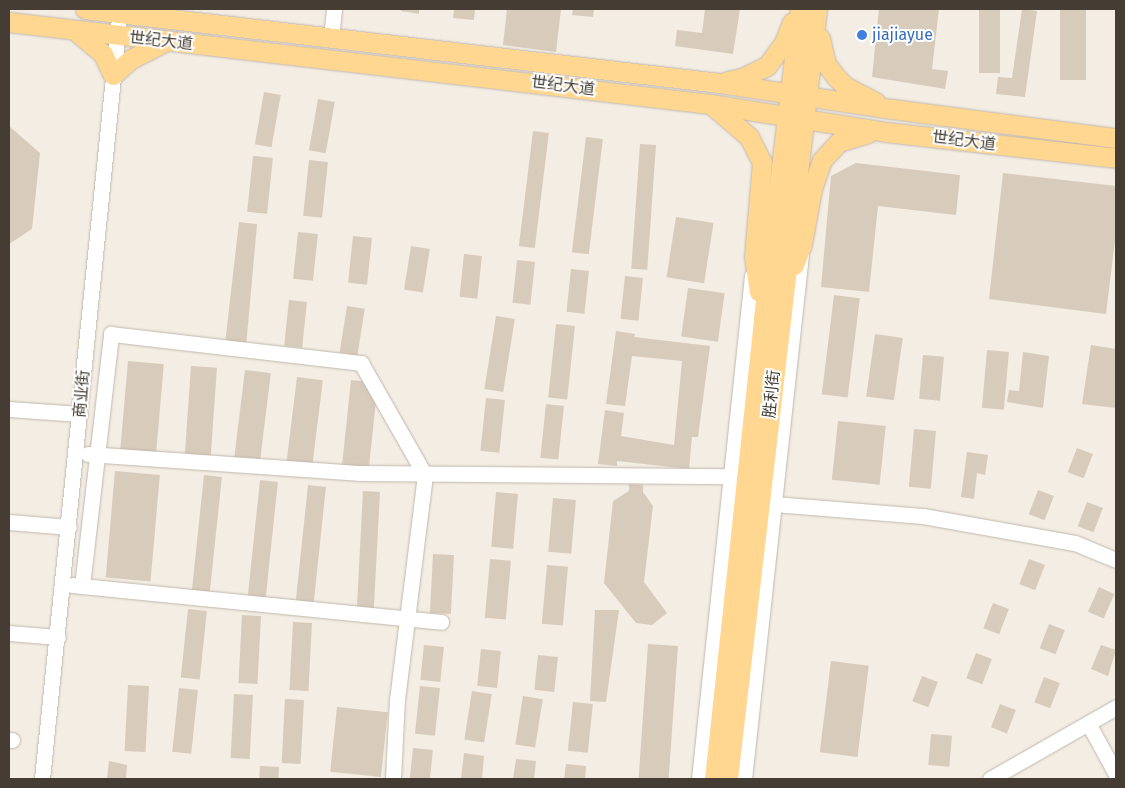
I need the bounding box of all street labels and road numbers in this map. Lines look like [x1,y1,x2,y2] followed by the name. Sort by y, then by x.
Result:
[128,28,194,54] street label: 世纪大道
[530,73,596,99] street label: 世纪大道
[931,128,997,154] street label: 世纪大道
[70,369,94,419] street label: 商业街
[760,369,784,419] street label: 胜利街

